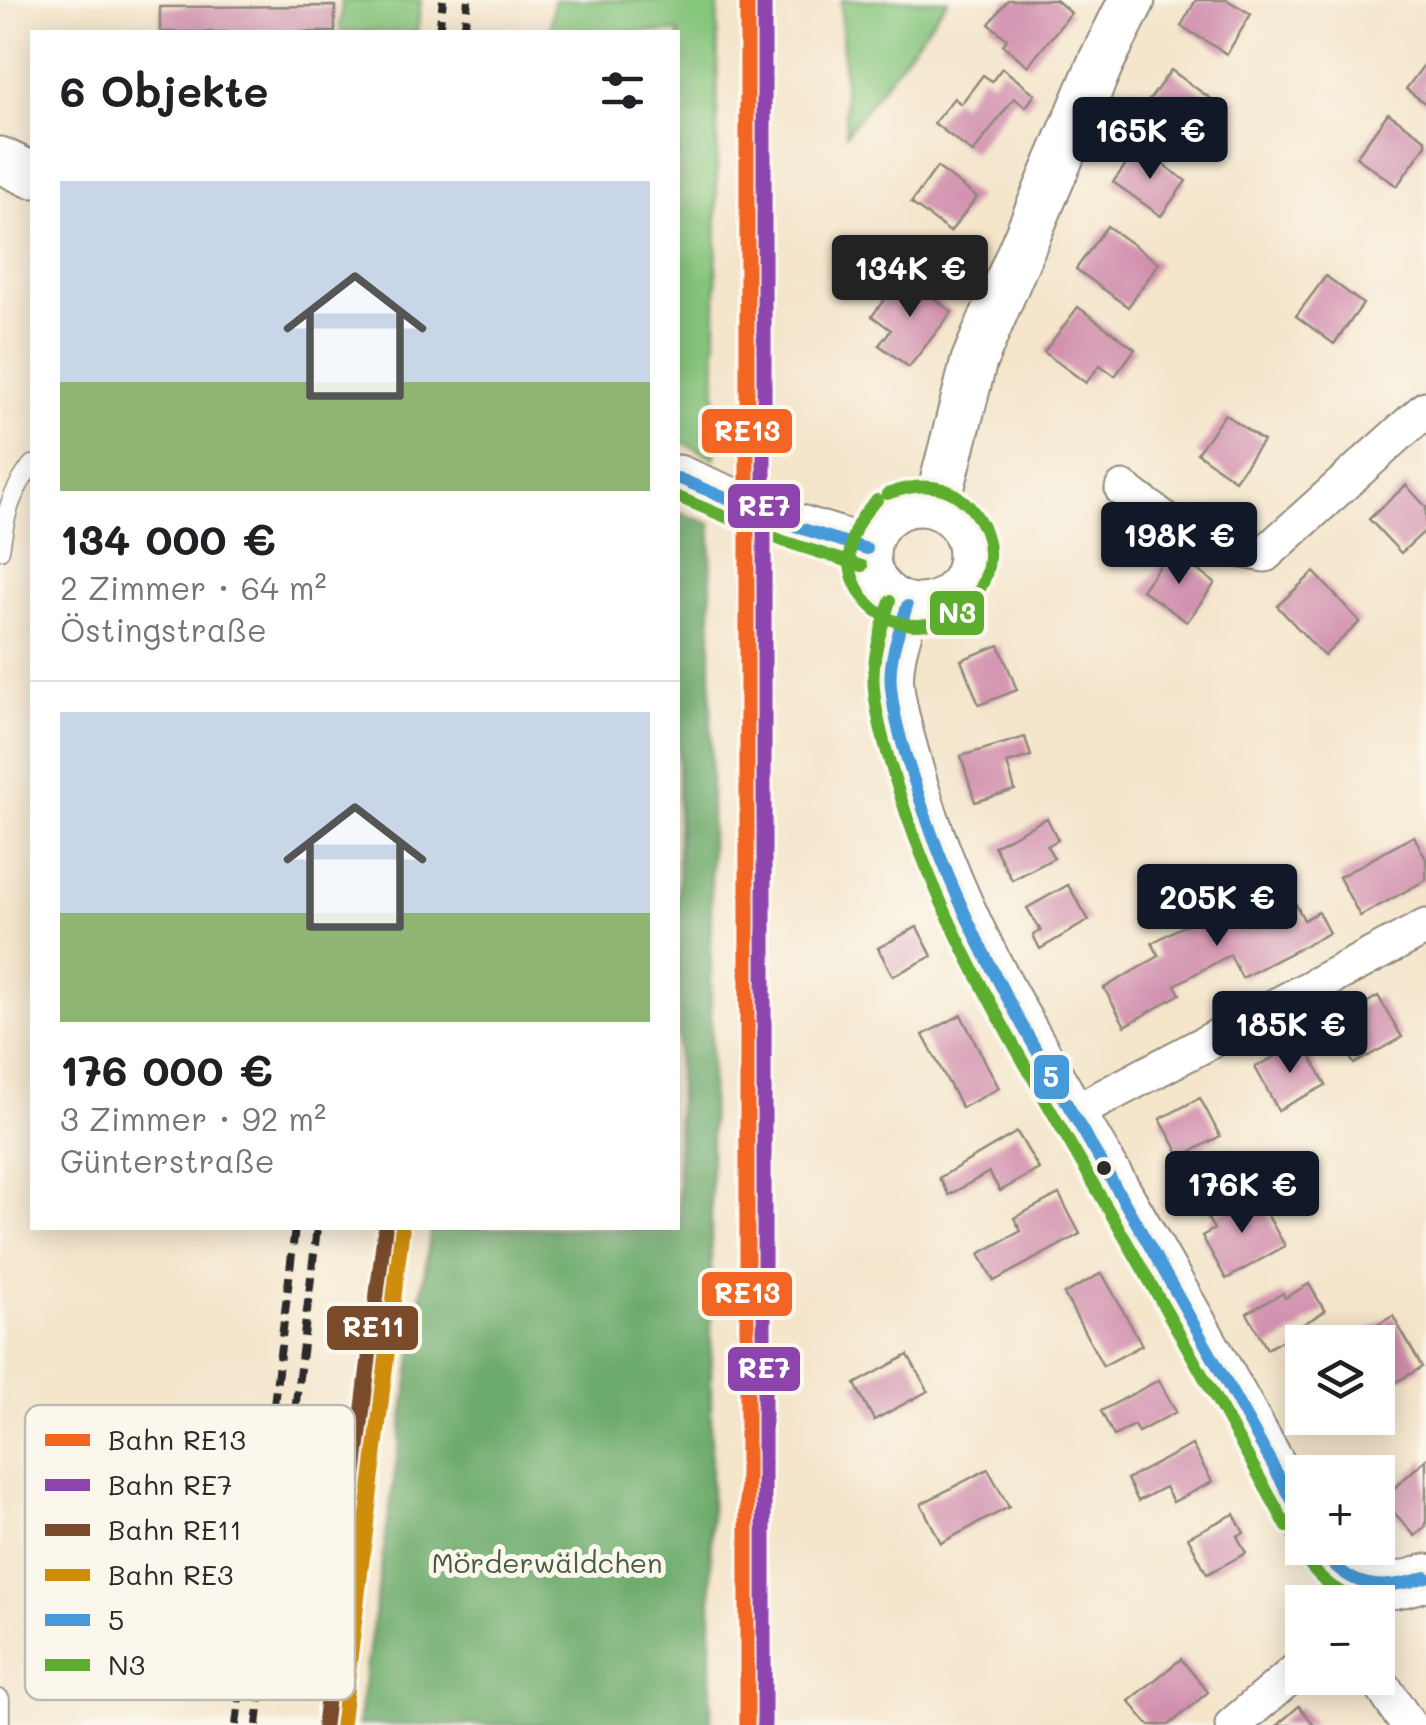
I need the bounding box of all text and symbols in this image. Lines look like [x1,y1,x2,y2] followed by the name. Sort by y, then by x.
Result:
[60,63,268,118] text: 6 Objekte
[595,63,650,118] icon: filters
[1069,97,1231,182] pin: 165K €
[1095,108,1205,150] text: 165K €
[829,235,991,320] pin: 134K €
[265,246,445,426] icon: home
[854,246,966,288] text: 134K €
[700,407,794,455] line badge: RE13
[714,412,780,448] text: RE13
[726,482,802,530] line badge: RE7
[738,487,790,523] text: RE7
[1098,502,1260,587] pin: 198K €
[60,511,276,566] text: 134 000 €
[1123,513,1235,555] text: 198K €
[60,566,327,608] text: 2 Zimmer · 64 m²
[928,589,986,637] line badge: N3
[938,594,976,630] text: N3
[60,608,267,650] text: Östingstraße
[265,777,445,957] icon: home
[1136,864,1298,949] pin: 205K €
[1159,875,1275,917] text: 205K €
[1209,991,1371,1076] pin: 185K €
[1234,1002,1346,1044] text: 185K €
[60,1042,273,1097] text: 176 000 €
[1032,1053,1071,1101] line badge: 5
[1043,1058,1059,1094] text: 5
[60,1097,326,1139] text: 3 Zimmer · 92 m²
[60,1139,275,1181] text: Günterstraße
[1161,1151,1323,1236] pin: 176K €
[1094,1158,1114,1178] unlabelled marker
[1187,1162,1297,1204] text: 176K €
[700,1270,794,1318] line badge: RE13
[714,1274,780,1310] text: RE13
[325,1304,420,1352] line badge: RE11
[342,1308,404,1344] text: RE11
[1285,1325,1395,1695] map controls
[1285,1325,1395,1435] button: layers
[726,1345,802,1393] line badge: RE7
[738,1349,790,1385] text: RE7
[25,1405,355,1700] legend
[108,1421,246,1457] text: Bahn RE13
[1285,1455,1395,1565] button: +
[108,1466,233,1502] text: Bahn RE7
[108,1511,242,1547] text: Bahn RE11
[431,1544,663,1580] park label: Mörderwäldchen
[108,1556,234,1592] text: Bahn RE3
[1285,1585,1395,1695] button: −
[108,1601,124,1637] text: 5
[108,1646,145,1682] text: N3

